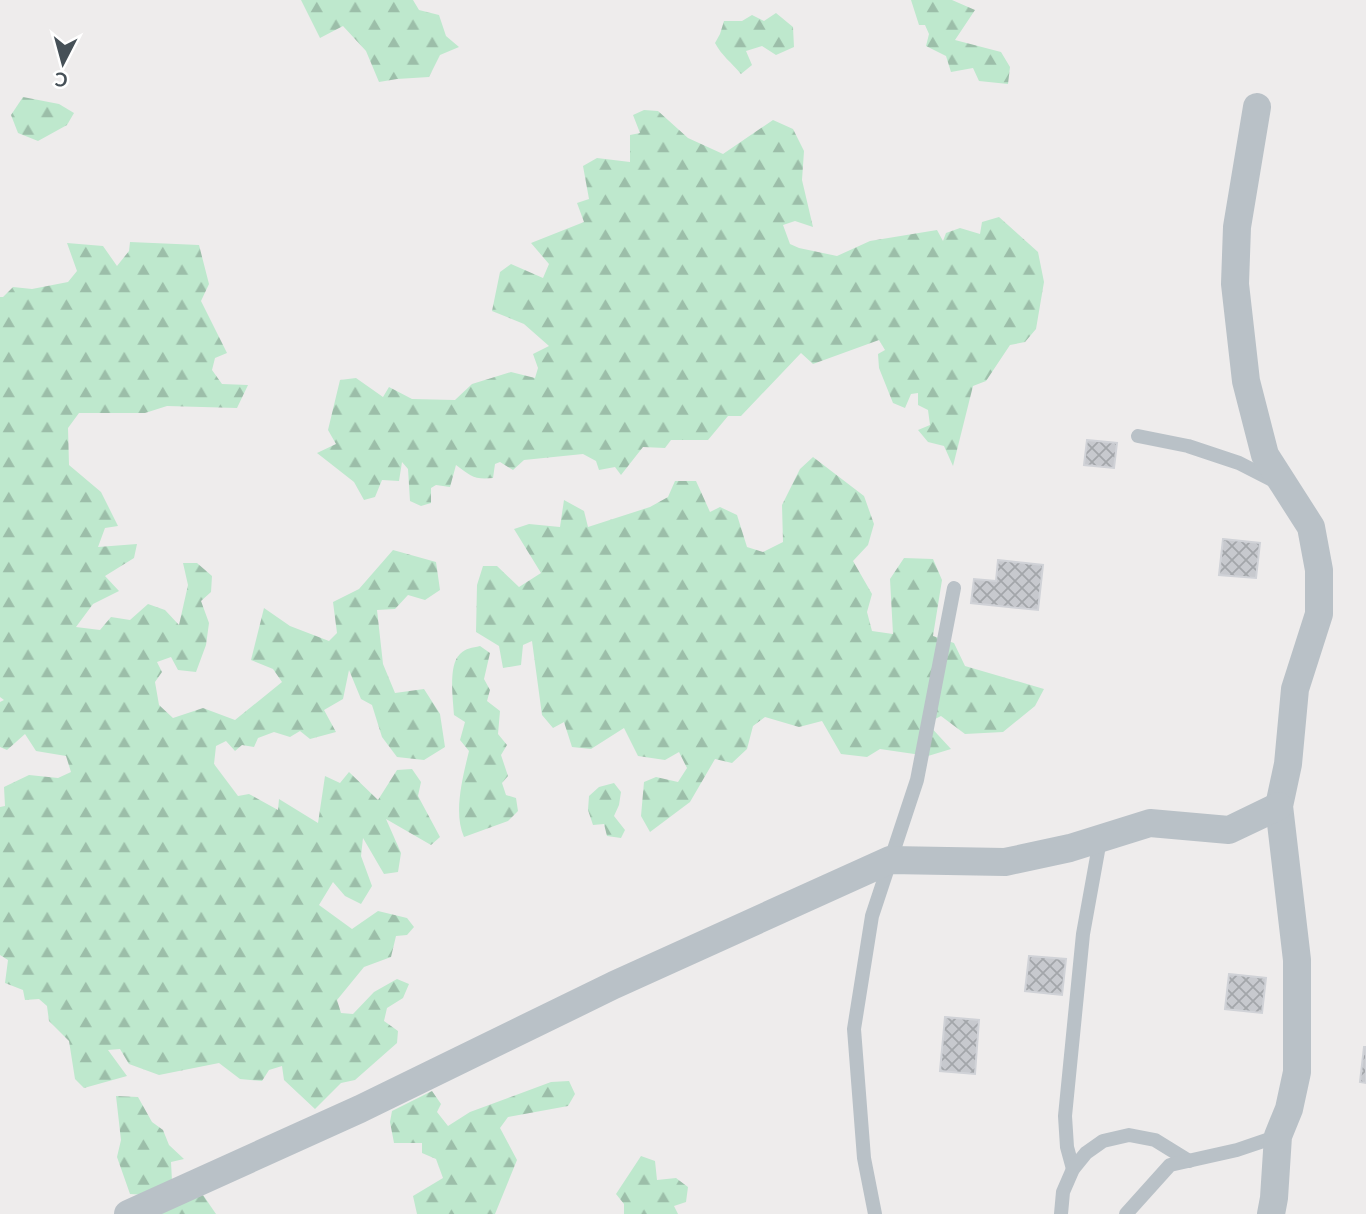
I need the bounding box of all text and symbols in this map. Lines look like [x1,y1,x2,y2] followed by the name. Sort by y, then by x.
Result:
[28,28,98,98] north arrow
[53,68,69,92] text: С

